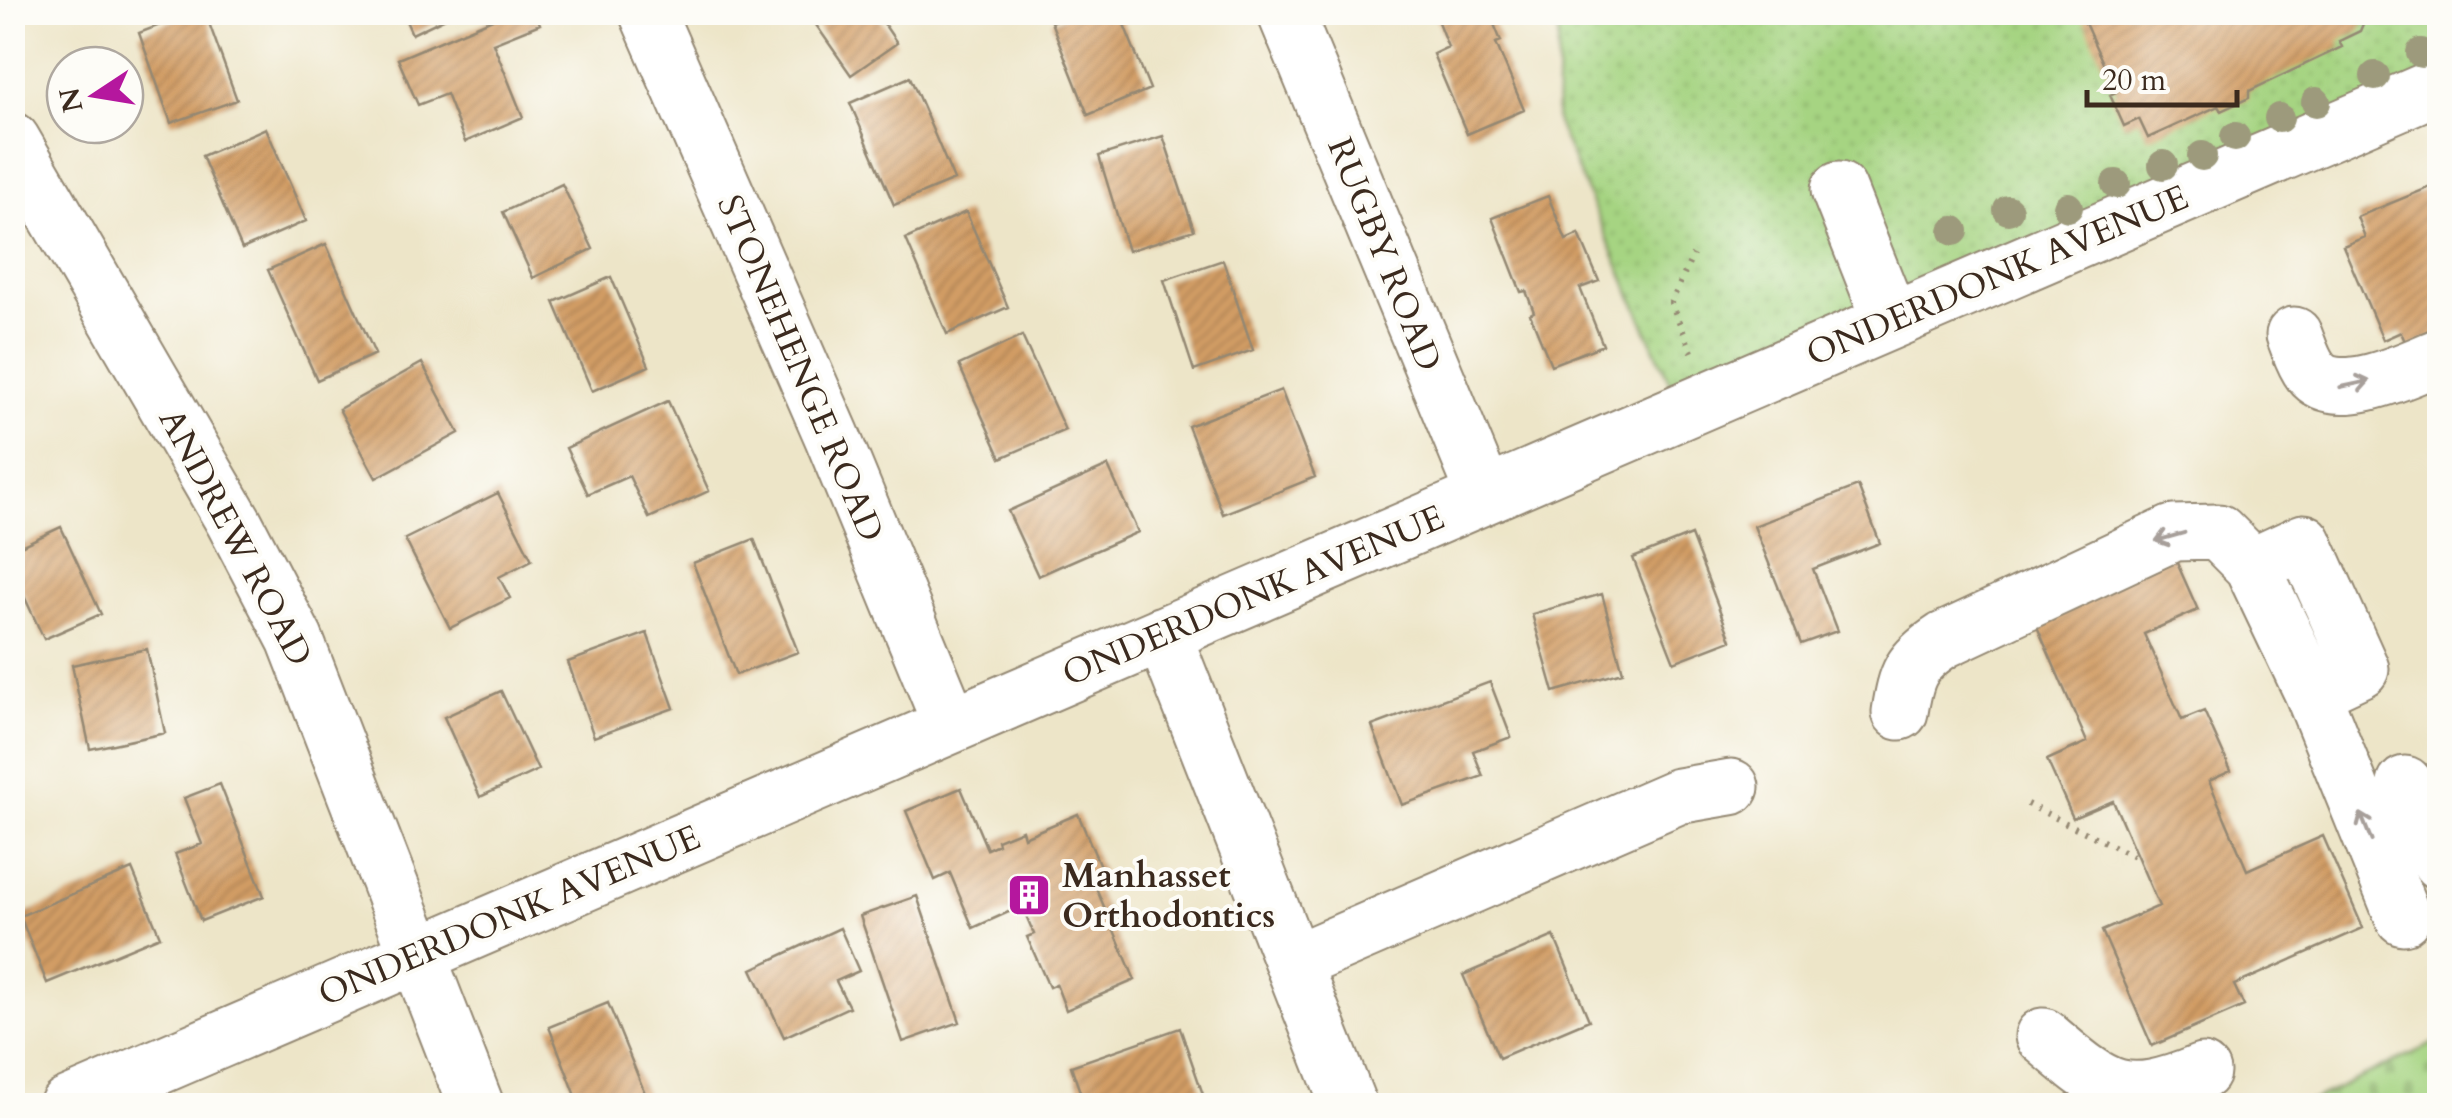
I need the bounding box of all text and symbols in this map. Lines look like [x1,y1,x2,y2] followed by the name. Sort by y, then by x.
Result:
[45,45,145,145] north arrow
[2087,45,2237,107] scale bar
[2102,60,2167,101] text: 20 m
[50,84,93,116] text: N
[1315,131,1453,378] street label: RUGBY ROAD
[1799,174,2196,378] street label: ONDERDONK AVENUE
[705,188,895,549] street label: STONEHENGE ROAD
[2338,373,2370,392] one-way arrow
[147,400,323,675] street label: ANDREW ROAD
[1055,494,1452,698] street label: ONDERDONK AVENUE
[2154,529,2186,548] one-way arrow
[2356,812,2374,842] one-way arrow
[311,814,708,1018] street label: ONDERDONK AVENUE
[1062,852,1275,940] place label: Manhasset Orthodontics
[1006,872,1052,918] building icon: Manhasset Orthodontics

